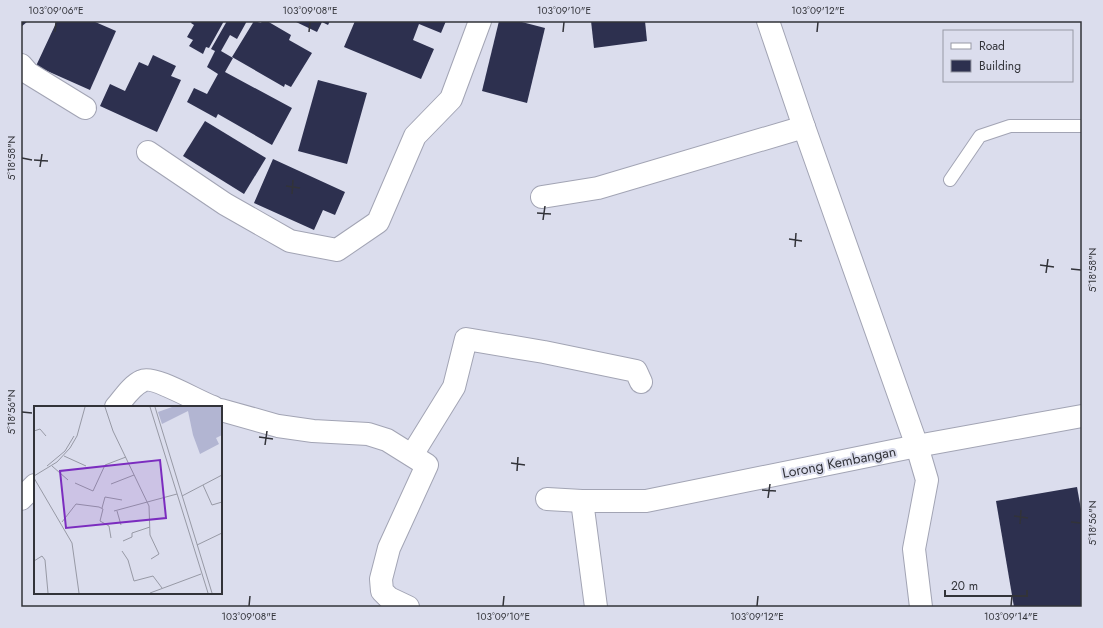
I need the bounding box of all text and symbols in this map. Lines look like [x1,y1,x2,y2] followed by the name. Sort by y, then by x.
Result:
[28,3,84,18] text: 103°09'06"E
[283,3,337,18] text: 103°09'08"E
[537,3,591,18] text: 103°09'10"E
[791,3,845,18] text: 103°09'12"E
[943,30,1073,82] legend
[979,37,1005,55] text: Road
[979,57,1021,75] text: Building
[4,136,19,180] text: 5°18'58"N
[1085,248,1100,292] text: 5°18'58"N
[4,389,19,435] text: 5°18'56"N
[34,406,222,594] inset map
[780,441,898,483] street label: Lorong Kembangan
[1085,500,1100,546] text: 5°18'56"N
[945,572,1027,598] scale bar
[951,577,978,595] text: 20 m
[222,609,276,624] text: 103°09'08"E
[476,609,530,624] text: 103°09'10"E
[730,609,784,624] text: 103°09'12"E
[984,609,1038,624] text: 103°09'14"E

